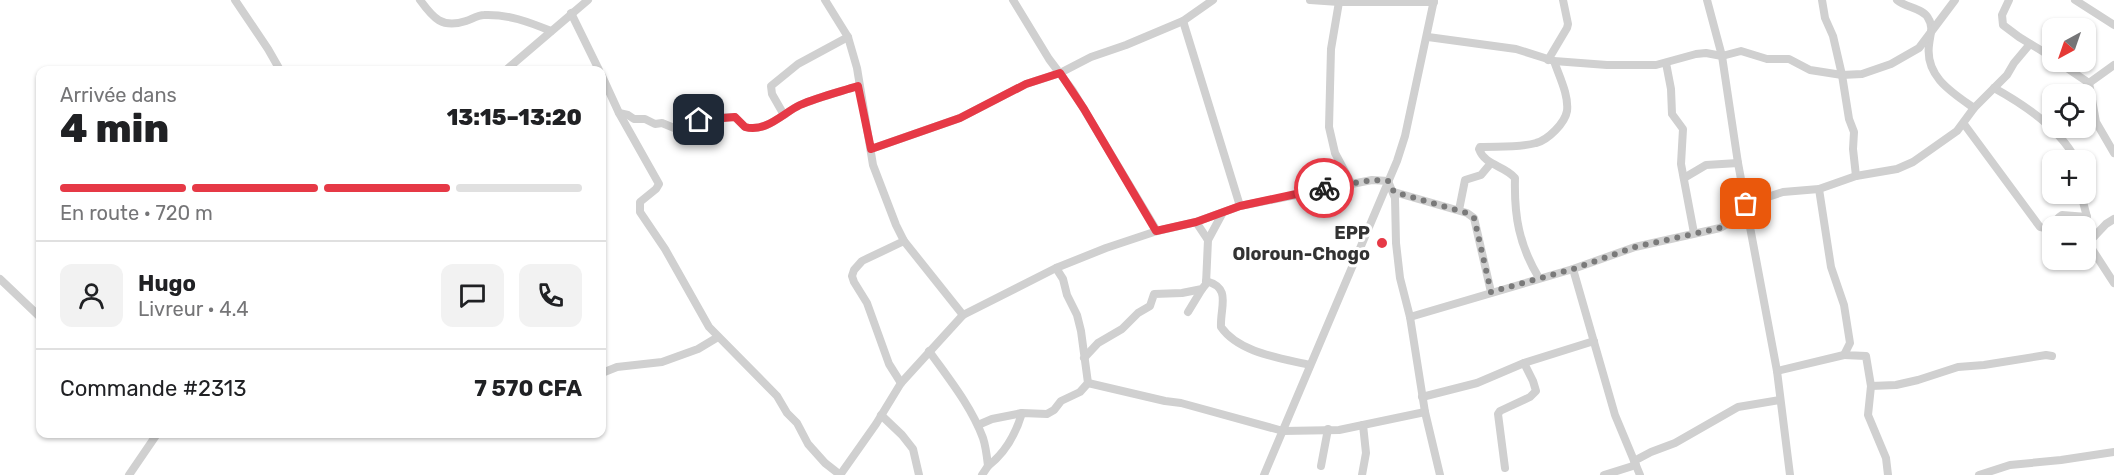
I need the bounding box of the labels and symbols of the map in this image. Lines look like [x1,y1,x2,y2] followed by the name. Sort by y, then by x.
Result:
[2042,18,2096,72] north arrow
[673,94,724,145] pin
[1294,158,1354,218] courier
[1720,178,1771,229] pin
[1233,222,1370,265] place label: EPP Oloroun-Chogo
[1375,236,1389,250] marker: EPP Oloroun-Chogo

